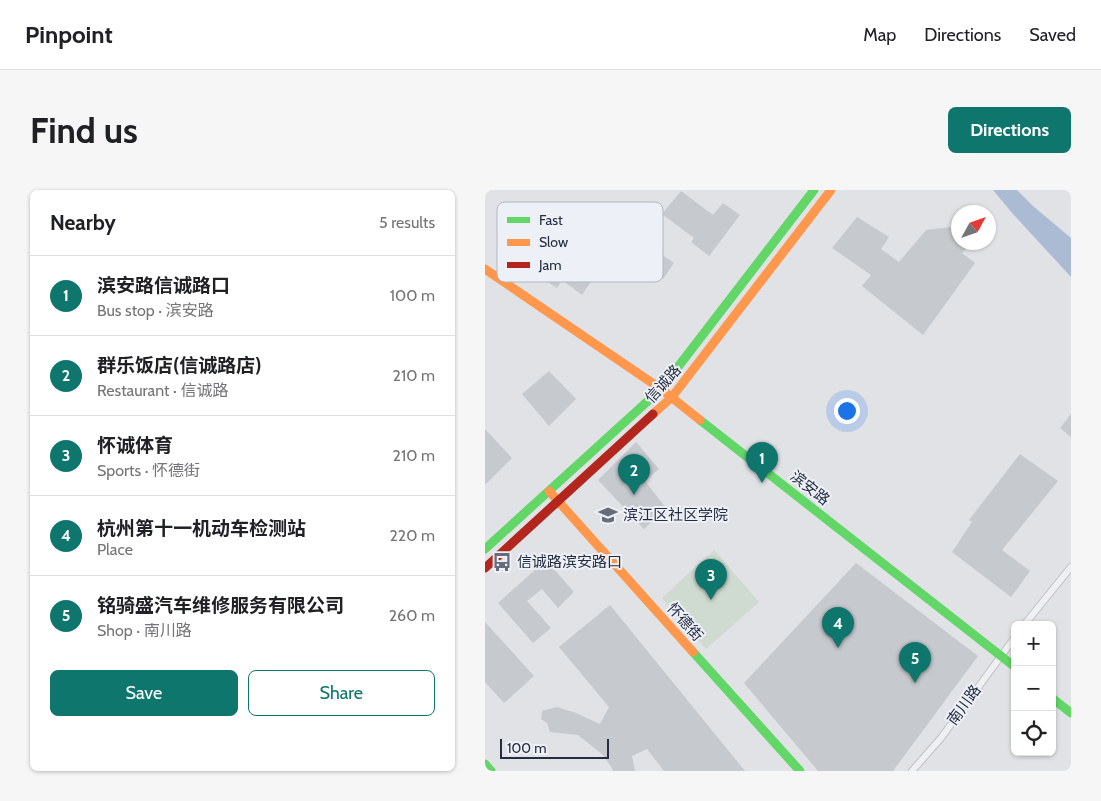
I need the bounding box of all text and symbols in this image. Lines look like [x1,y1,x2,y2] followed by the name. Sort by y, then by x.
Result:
[25,20,113,49] text: Pinpoint
[863,24,896,46] text: Map
[924,24,1001,46] text: Directions
[1029,24,1076,46] text: Saved
[948,107,1071,153] button: Directions
[30,109,138,152] text: Find us
[497,202,663,282] legend
[951,205,996,250] north arrow
[50,210,116,235] text: Nearby
[539,211,563,229] text: Fast
[379,213,435,232] text: 5 results
[539,233,568,251] text: Slow
[538,256,561,274] text: Jam
[97,274,230,297] text: 滨安路信诚路口
[63,286,69,305] text: 1
[390,286,435,305] text: 100 m
[97,301,214,320] text: Bus stop · 滨安路
[97,354,261,377] text: 群乐饭店(信诚路店)
[641,361,685,407] street label: 信诚路
[62,366,70,385] text: 2
[393,366,435,385] text: 210 m
[97,381,228,400] text: Restaurant · 信诚路
[834,398,860,424] your location
[97,434,173,457] text: 怀诚体育
[746,442,778,483] pin: 1
[62,446,70,465] text: 3
[393,446,435,465] text: 210 m
[618,454,650,495] pin: 2
[97,461,200,480] text: Sports · 怀德街
[787,467,833,509] street label: 滨安路
[597,504,619,526] school or university icon: 滨江区社区学院
[623,506,728,524] place label: 滨江区社区学院
[97,517,306,540] text: 杭州第十一机动车检测站
[61,526,71,545] text: 4
[389,526,435,545] text: 220 m
[97,540,133,559] text: Place
[491,551,513,573] bus stop icon: 信诚路滨安路口
[517,553,622,571] place label: 信诚路滨安路口
[695,559,727,600] pin: 3
[97,594,344,617] text: 铭骑盛汽车维修服务有限公司
[663,599,707,645] street label: 怀德街
[62,606,70,625] text: 5
[389,606,435,625] text: 260 m
[822,607,854,648] pin: 4
[97,621,192,640] text: Shop · 南川路
[1011,621,1056,756] map controls
[1011,621,1056,666] button: +
[899,642,931,683] pin: 5
[1011,666,1056,711] button: −
[50,670,238,716] button: Save
[248,670,435,716] button: Share
[943,682,985,728] street label: 南川路
[1011,711,1056,756] button: locate
[500,736,609,759] scale bar
[507,739,547,757] text: 100 m

